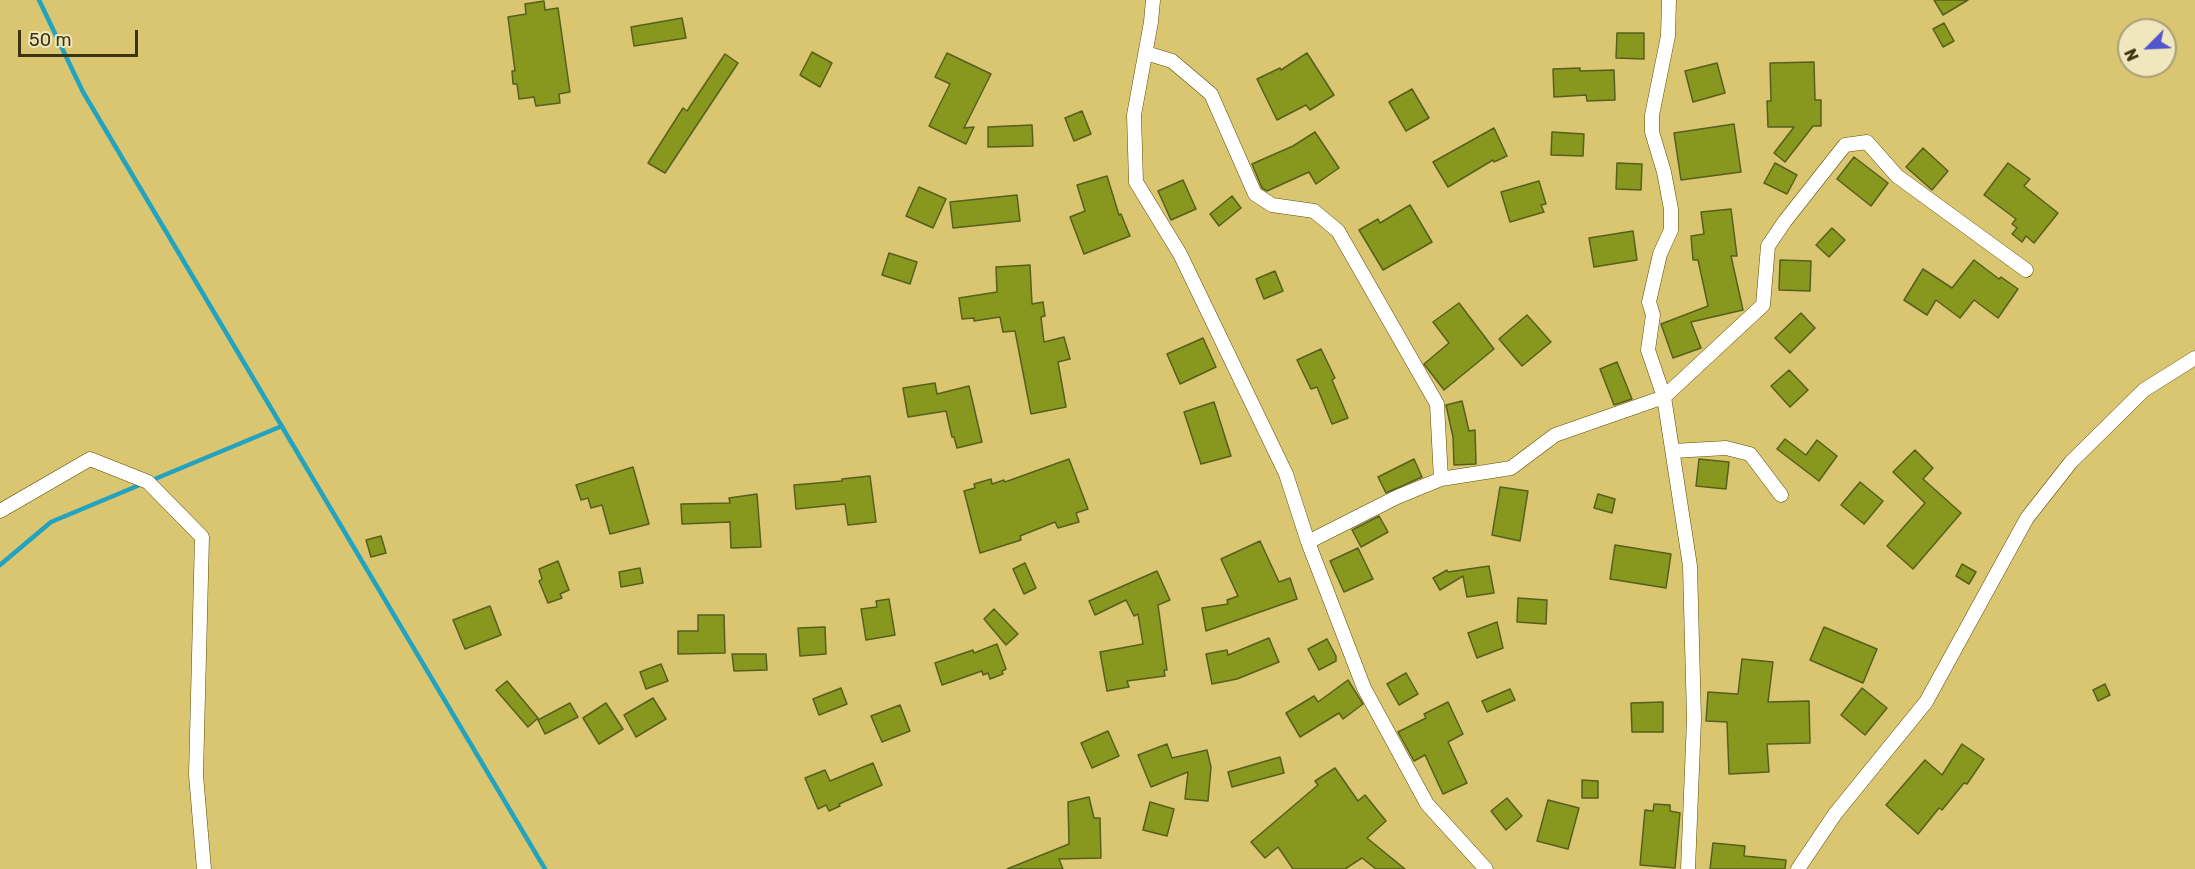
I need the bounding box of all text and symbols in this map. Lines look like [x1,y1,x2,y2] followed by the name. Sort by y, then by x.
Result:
[21,18,141,56] scale bar
[2117,18,2177,78] north arrow
[29,29,72,51] text: 50 m
[2121,46,2143,64] text: N

